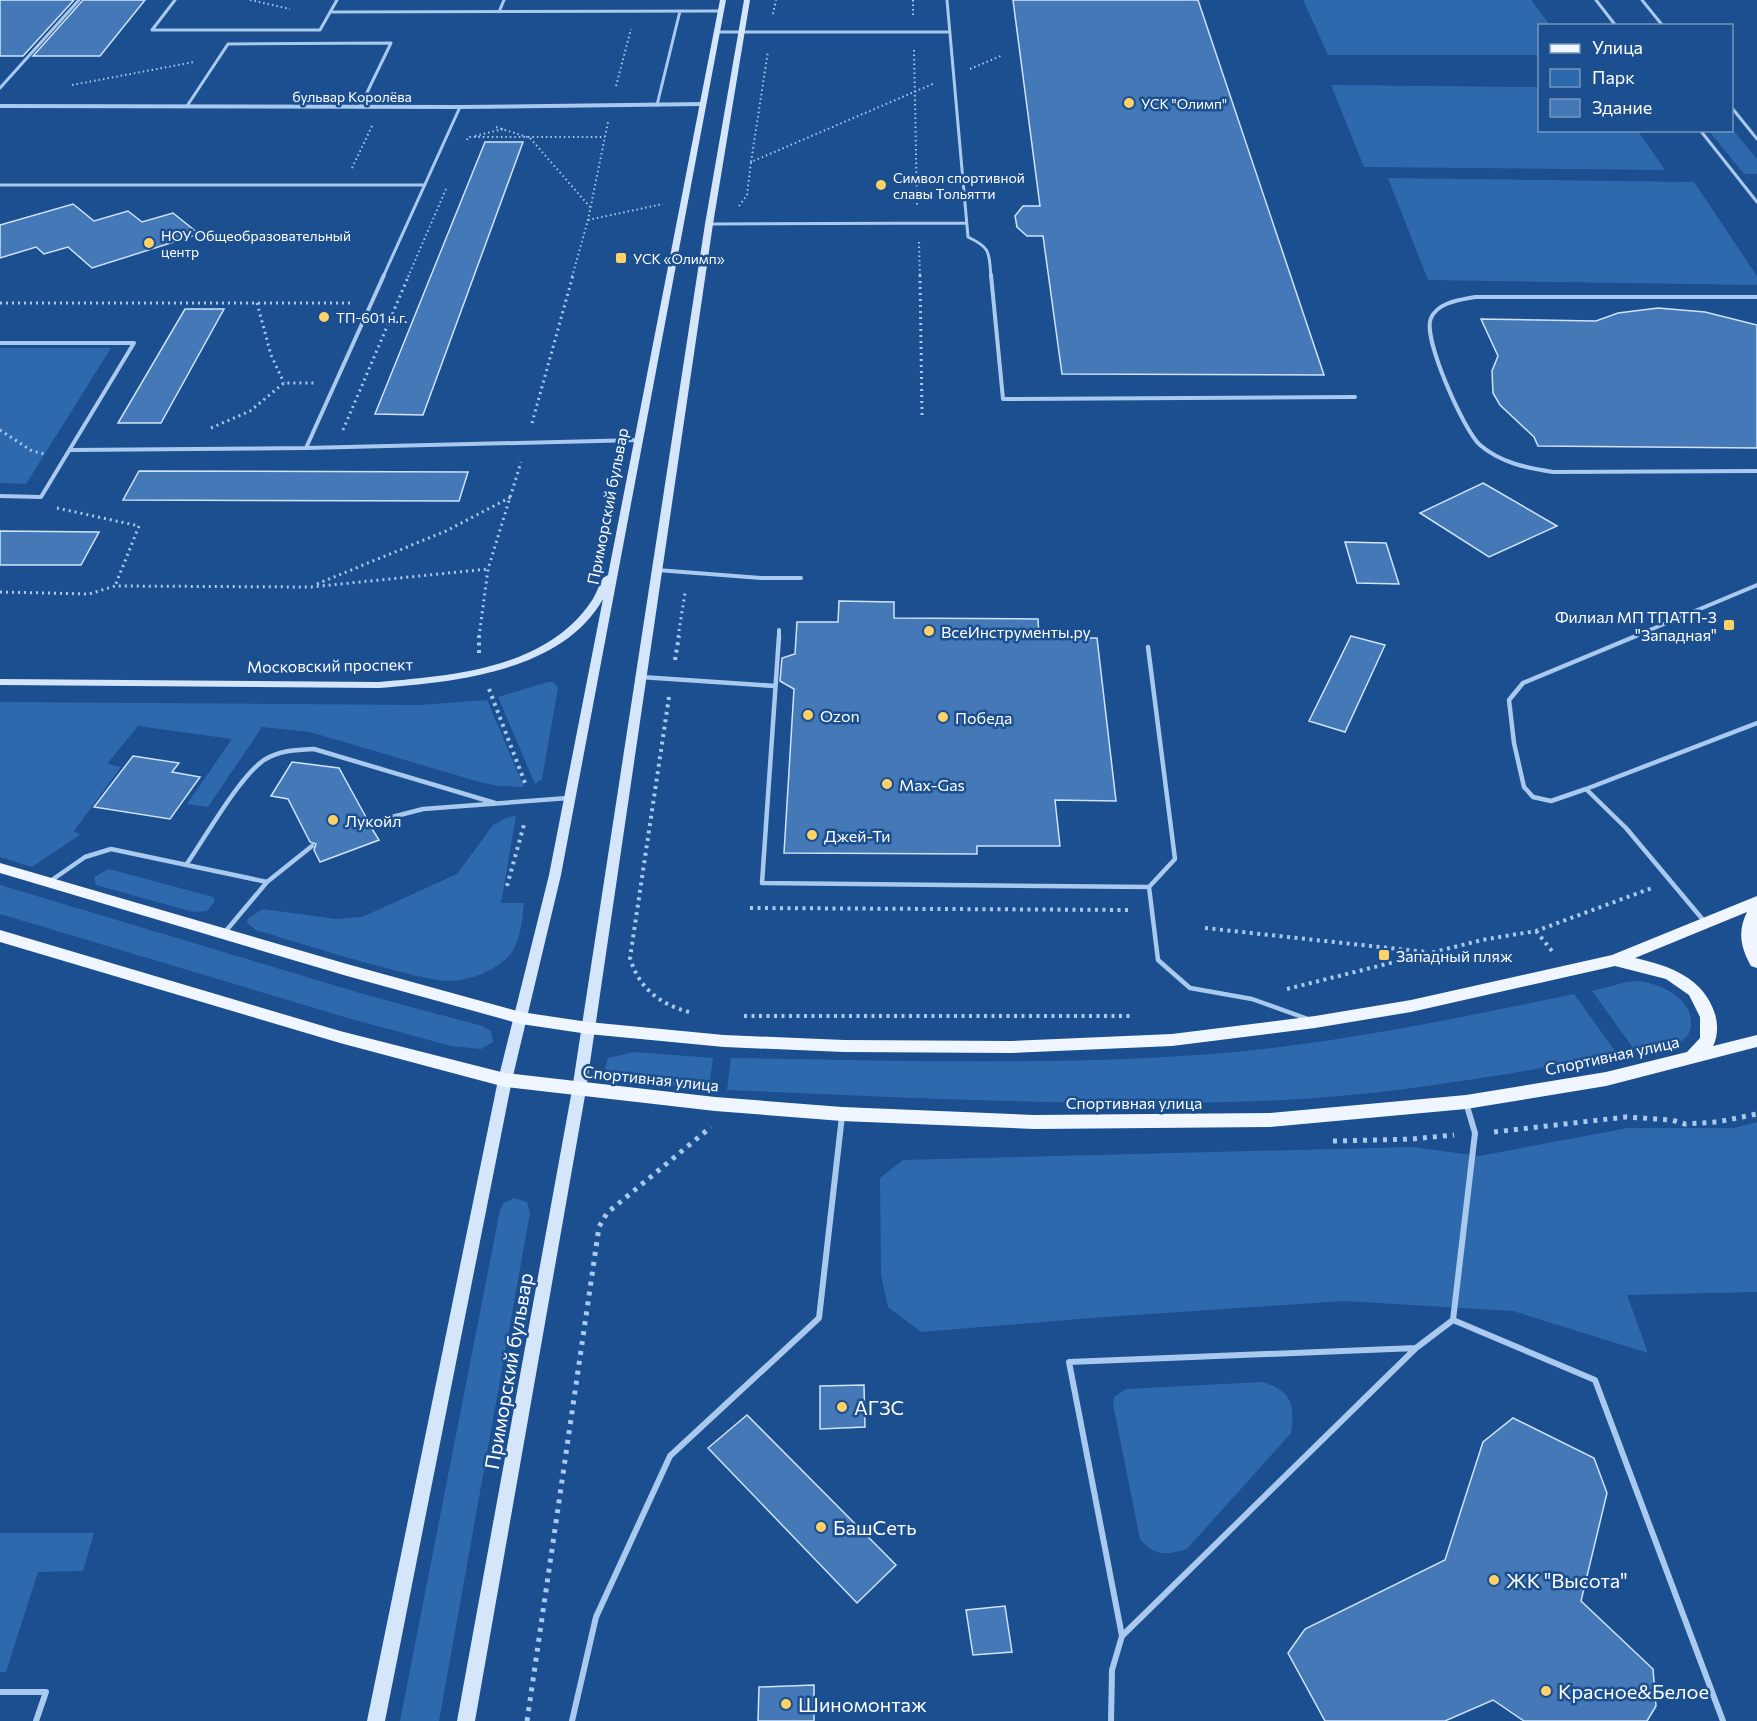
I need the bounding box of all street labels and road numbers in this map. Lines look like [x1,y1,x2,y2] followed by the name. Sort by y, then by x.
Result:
[292,88,412,105] street label: бульвар Королёва
[582,426,632,586] street label: Приморский бульвар
[247,654,414,676] street label: Московский проспект
[1543,1031,1681,1079] street label: Спортивная улица
[582,1061,720,1095] street label: Спортивная улица
[1066,1093,1202,1112] street label: Спортивная улица
[479,1271,537,1471] street label: Приморский бульвар

